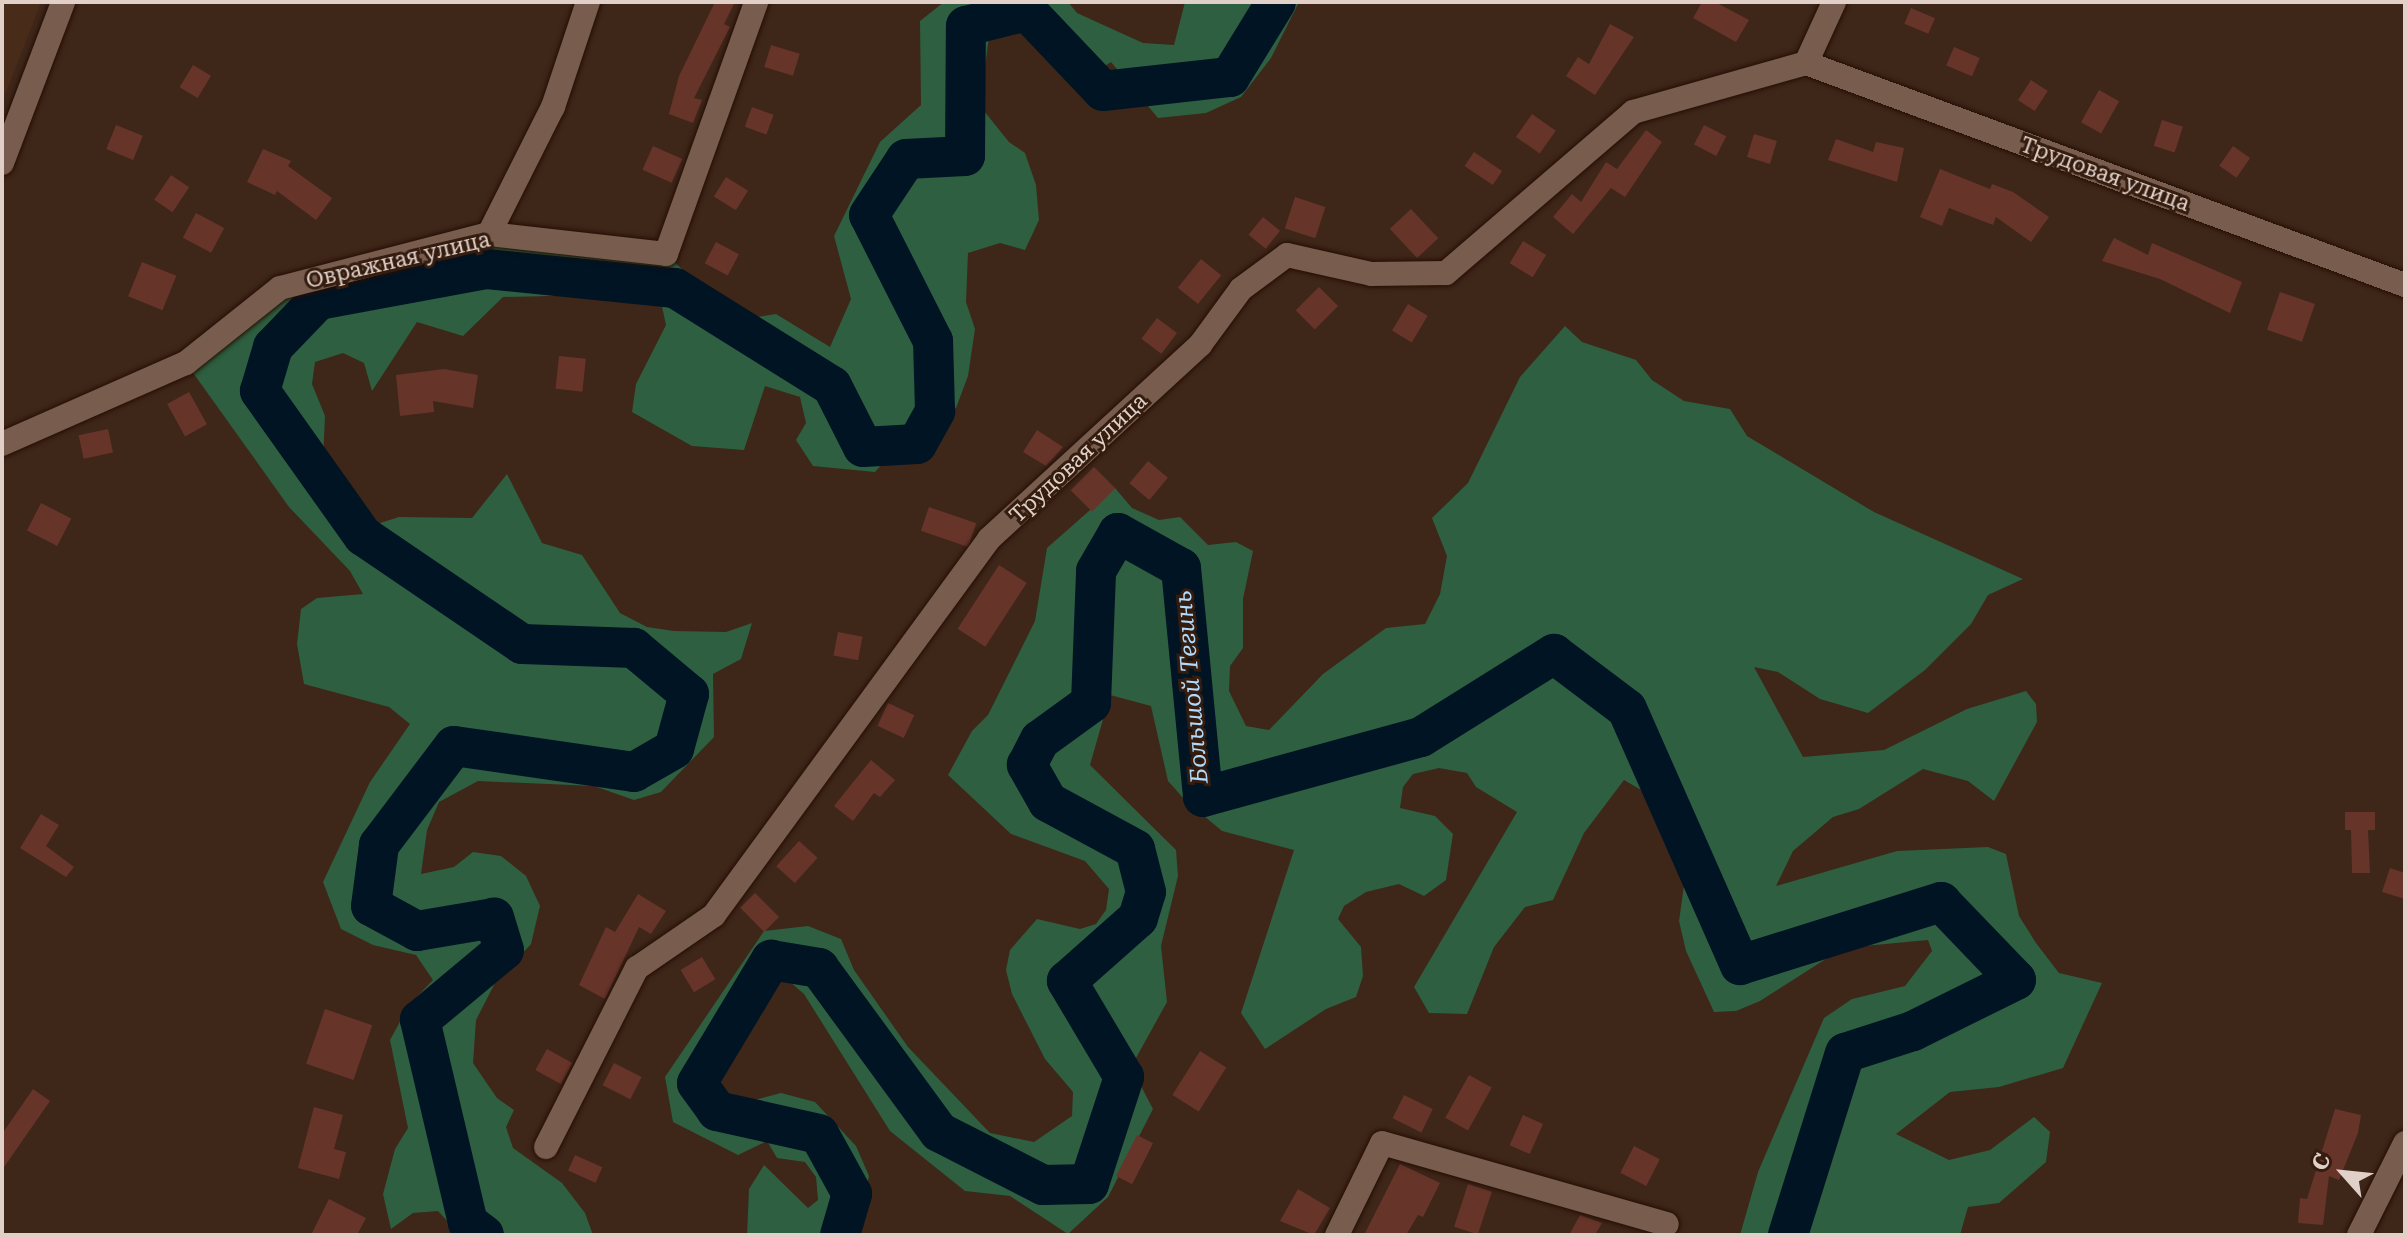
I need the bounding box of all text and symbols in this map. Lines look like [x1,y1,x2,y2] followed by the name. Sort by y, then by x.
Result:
[2017,131,2193,217] street label: Трудовая улица
[304,226,492,294] street label: Овражная улица
[1004,388,1152,528] street label: Трудовая улица
[1169,589,1215,785] water label: Большой Тегинь
[2303,1133,2383,1213] north arrow
[2307,1149,2336,1174] text: С

